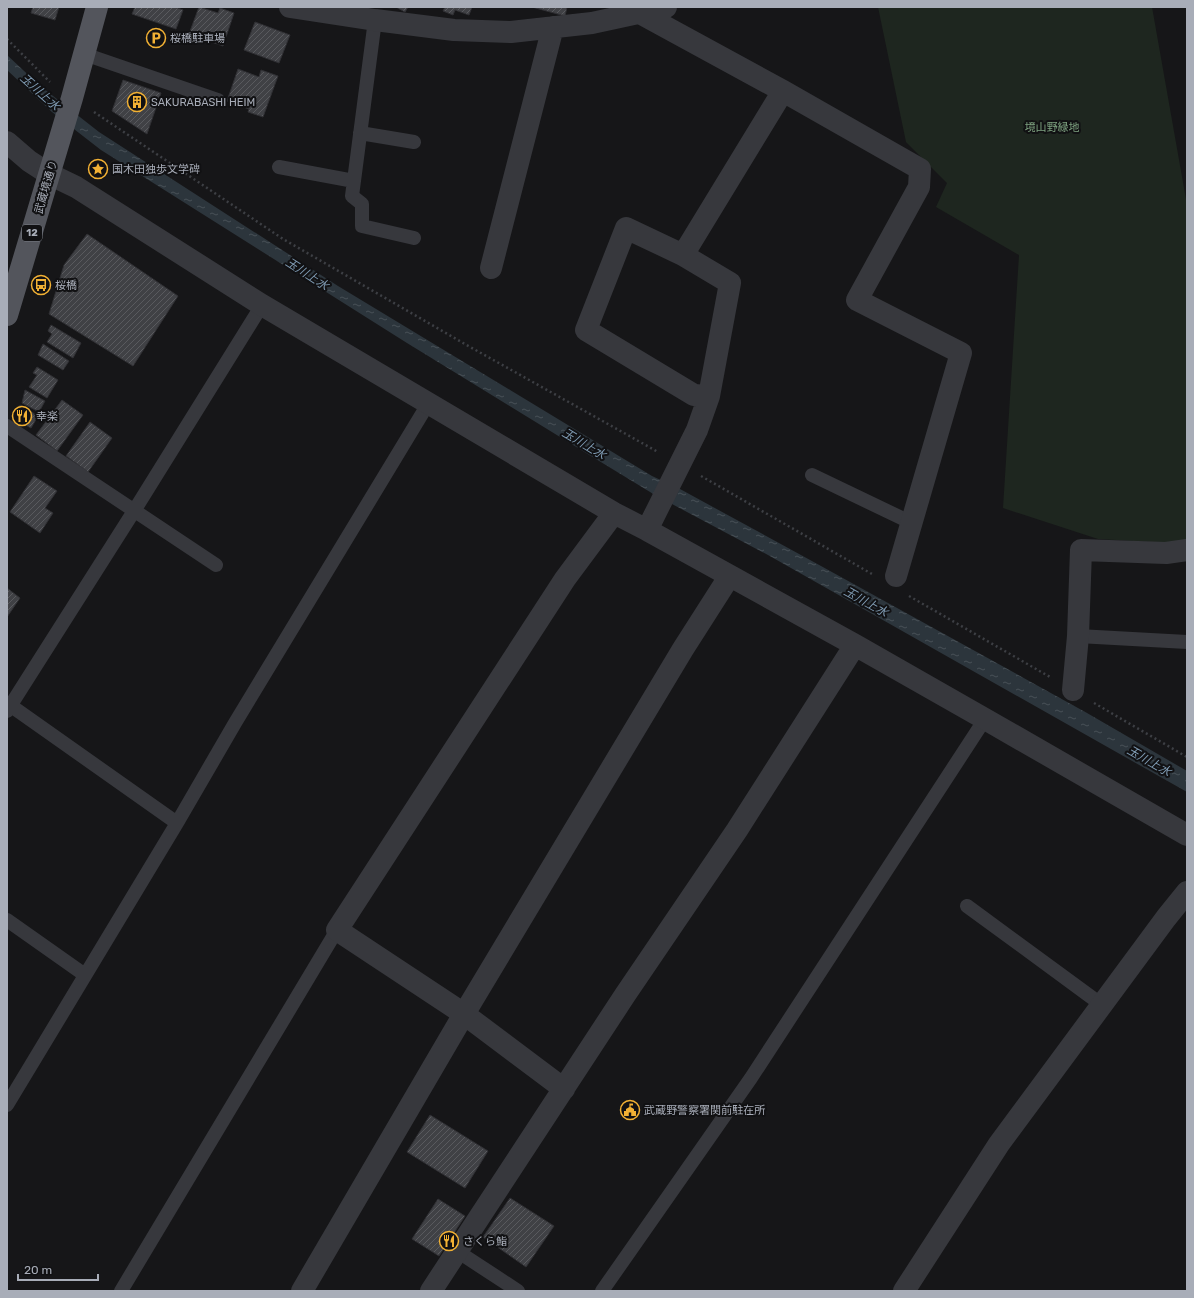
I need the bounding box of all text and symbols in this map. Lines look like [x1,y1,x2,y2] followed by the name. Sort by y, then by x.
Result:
[145,27,167,49] parking icon: 桜橋駐車場
[170,32,225,45] place label: 桜橋駐車場
[17,71,64,115] water label: 玉川上水
[126,91,148,113] building icon: SAKURABASHI HEIM
[151,96,255,109] place label: SAKURABASHI HEIM
[1025,121,1080,134] park label: 境山野緑地
[87,158,109,180] place icon: 国木田独歩文学碑
[32,159,60,215] street label: 武蔵境通り
[112,163,200,176] place label: 国木田独歩文学碑
[22,225,42,241] road number: 12
[283,255,333,294] water label: 玉川上水
[30,274,52,296] bus stop icon: 桜橋
[55,279,77,292] place label: 桜橋
[11,405,33,427] restaurant icon: 幸楽
[36,410,58,423] place label: 幸楽
[560,426,610,463] water label: 玉川上水
[842,584,892,621] water label: 玉川上水
[1125,743,1175,780] water label: 玉川上水
[619,1099,641,1121] public building icon: 武蔵野警察署関前駐在所
[644,1104,766,1117] place label: 武蔵野警察署関前駐在所
[438,1230,460,1252] restaurant icon: さくら鮨
[463,1235,507,1248] place label: さくら鮨
[18,1256,98,1282] scale bar
[24,1263,52,1277] text: 20 m

